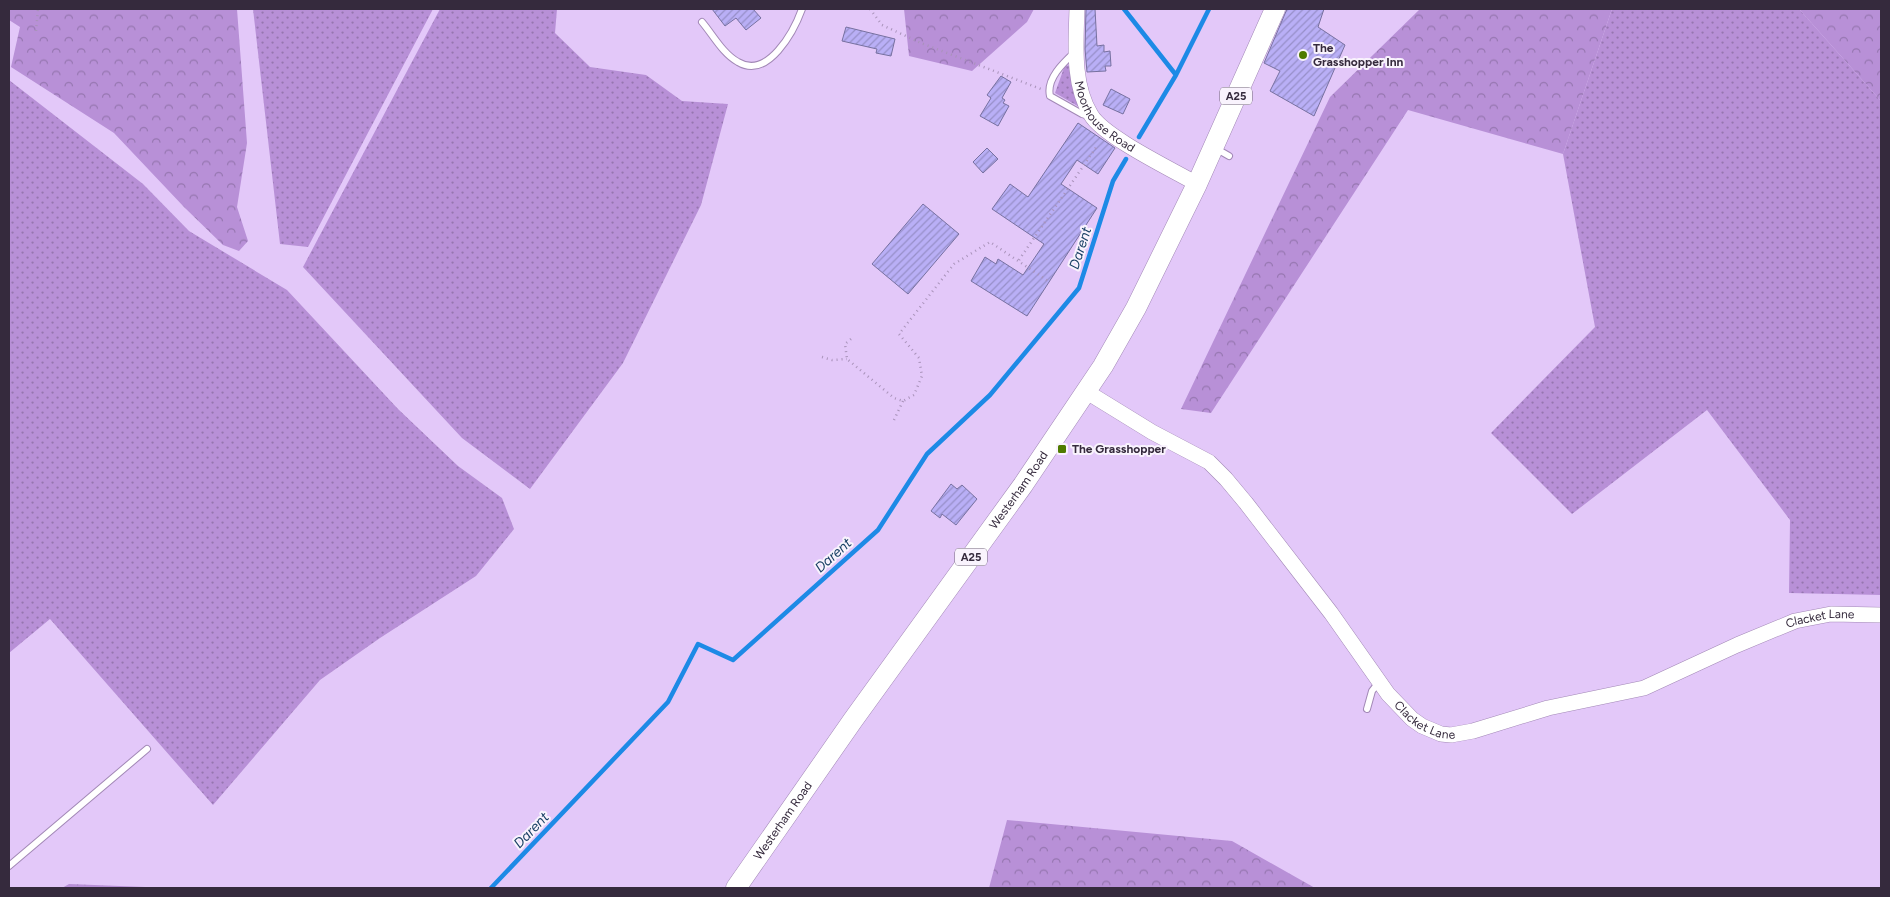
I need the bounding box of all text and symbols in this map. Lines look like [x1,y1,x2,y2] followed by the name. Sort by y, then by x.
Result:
[1313,41,1404,69] place label: The Grasshopper Inn
[1297,49,1309,61] marker: The Grasshopper Inn
[1072,80,1137,155] street label: Moorhouse Road
[1220,88,1252,104] road number: A25
[1066,224,1095,271] water label: Darent
[1072,442,1166,456] place label: The Grasshopper
[1056,443,1068,455] marker: The Grasshopper
[986,449,1051,532] street label: Westerham Road
[811,534,856,576] water label: Darent
[955,548,987,566] road number: A25
[1784,607,1855,631] street label: Clacket Lane
[1391,698,1457,742] street label: Clacket Lane
[751,779,815,862] street label: Westerham Road
[510,808,553,852] water label: Darent

